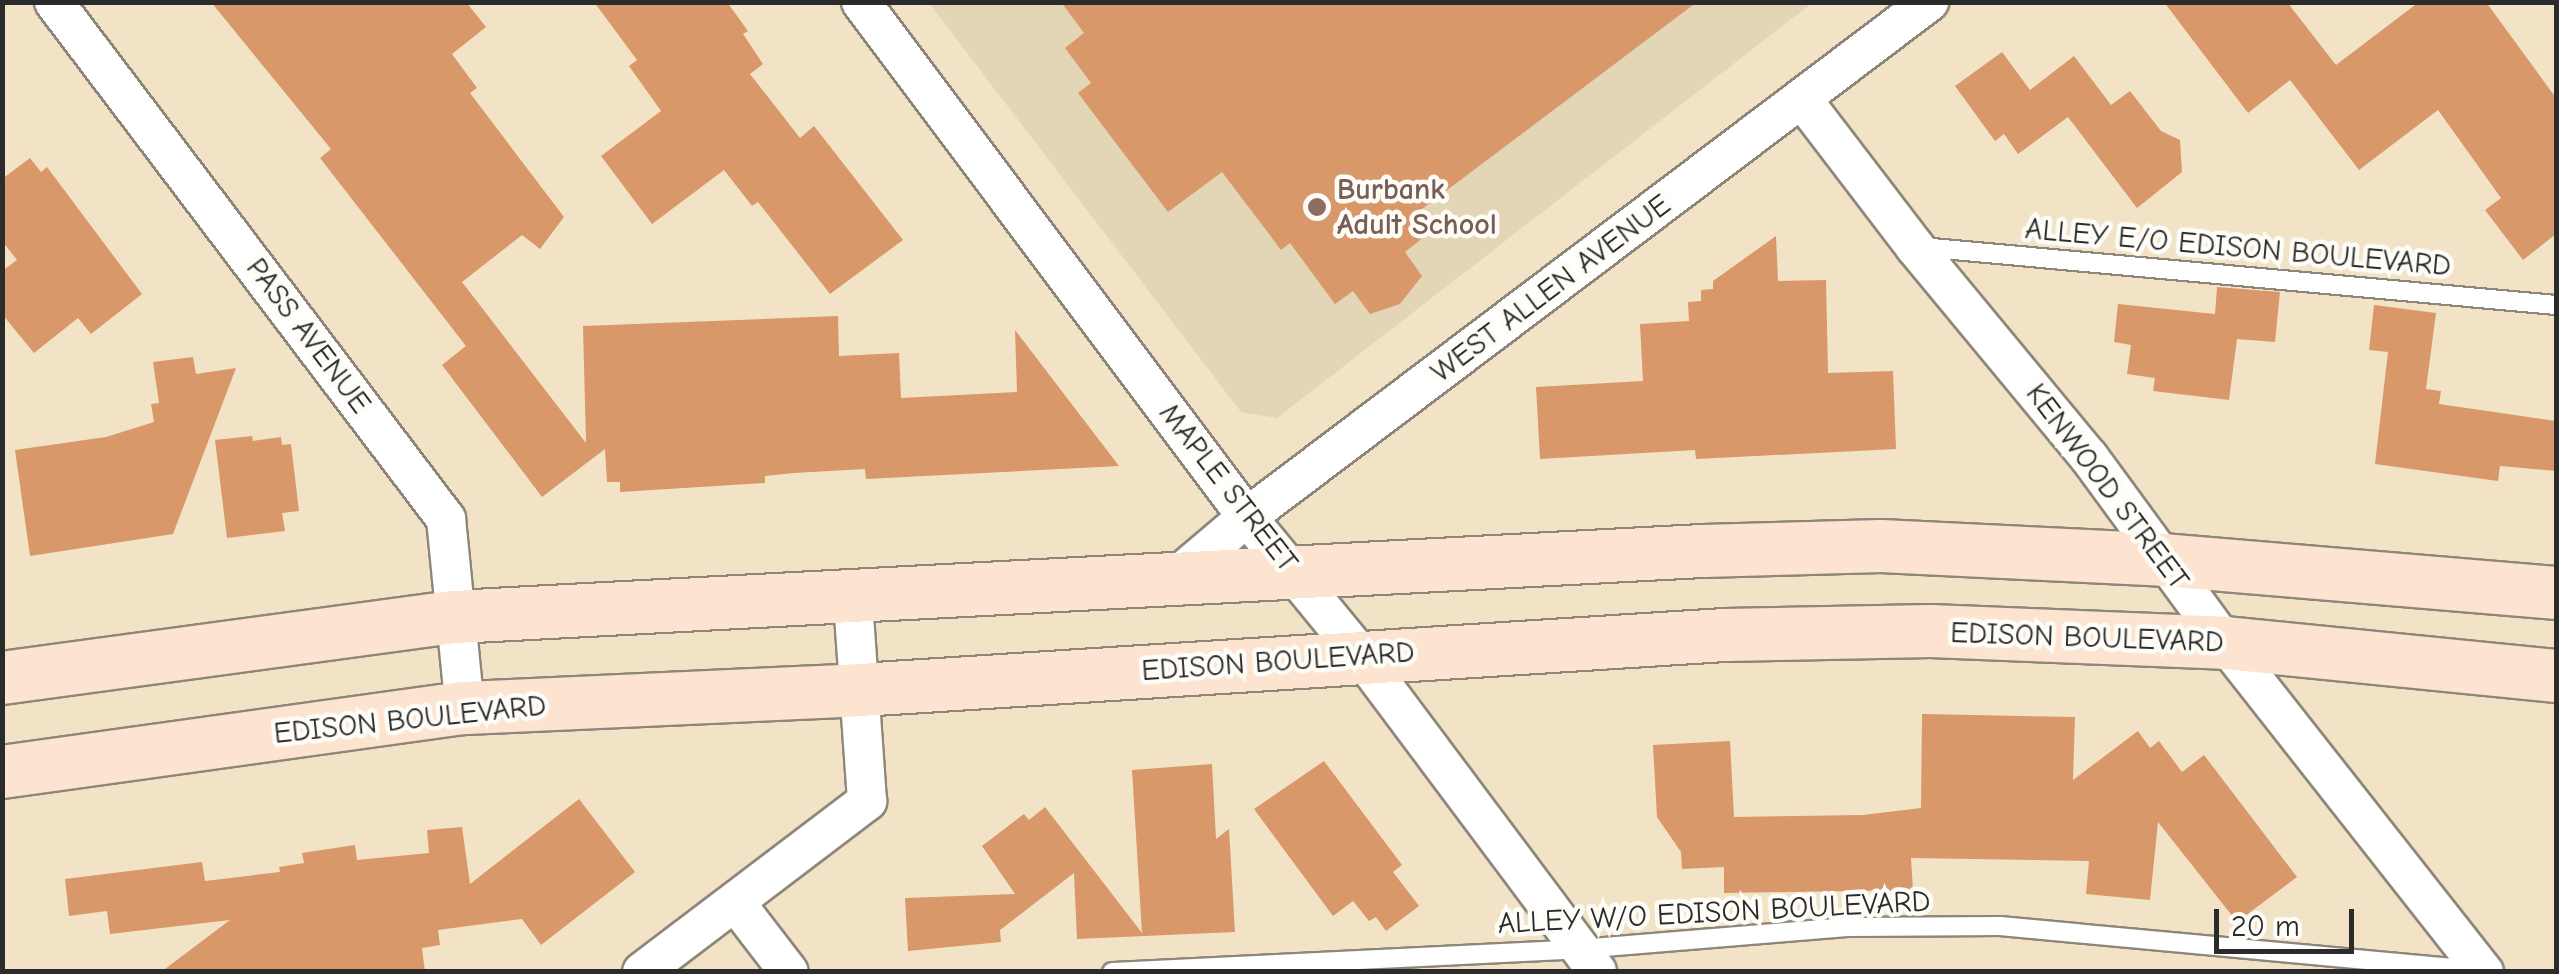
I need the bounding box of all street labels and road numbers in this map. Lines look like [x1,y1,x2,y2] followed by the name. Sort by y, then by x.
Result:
[1424,187,1678,391] street label: WEST ALLEN AVENUE
[2024,211,2452,285] street label: ALLEY E/O EDISON BOULEVARD
[238,251,378,421] street label: PASS AVENUE
[2018,377,2196,597] street label: KENWOOD STREET
[1151,396,1305,580] street label: MAPLE STREET
[1950,615,2224,661] street label: EDISON BOULEVARD
[1140,635,1416,689] street label: EDISON BOULEVARD
[272,688,548,752] street label: EDISON BOULEVARD
[1497,884,1931,942] street label: ALLEY W/O EDISON BOULEVARD

